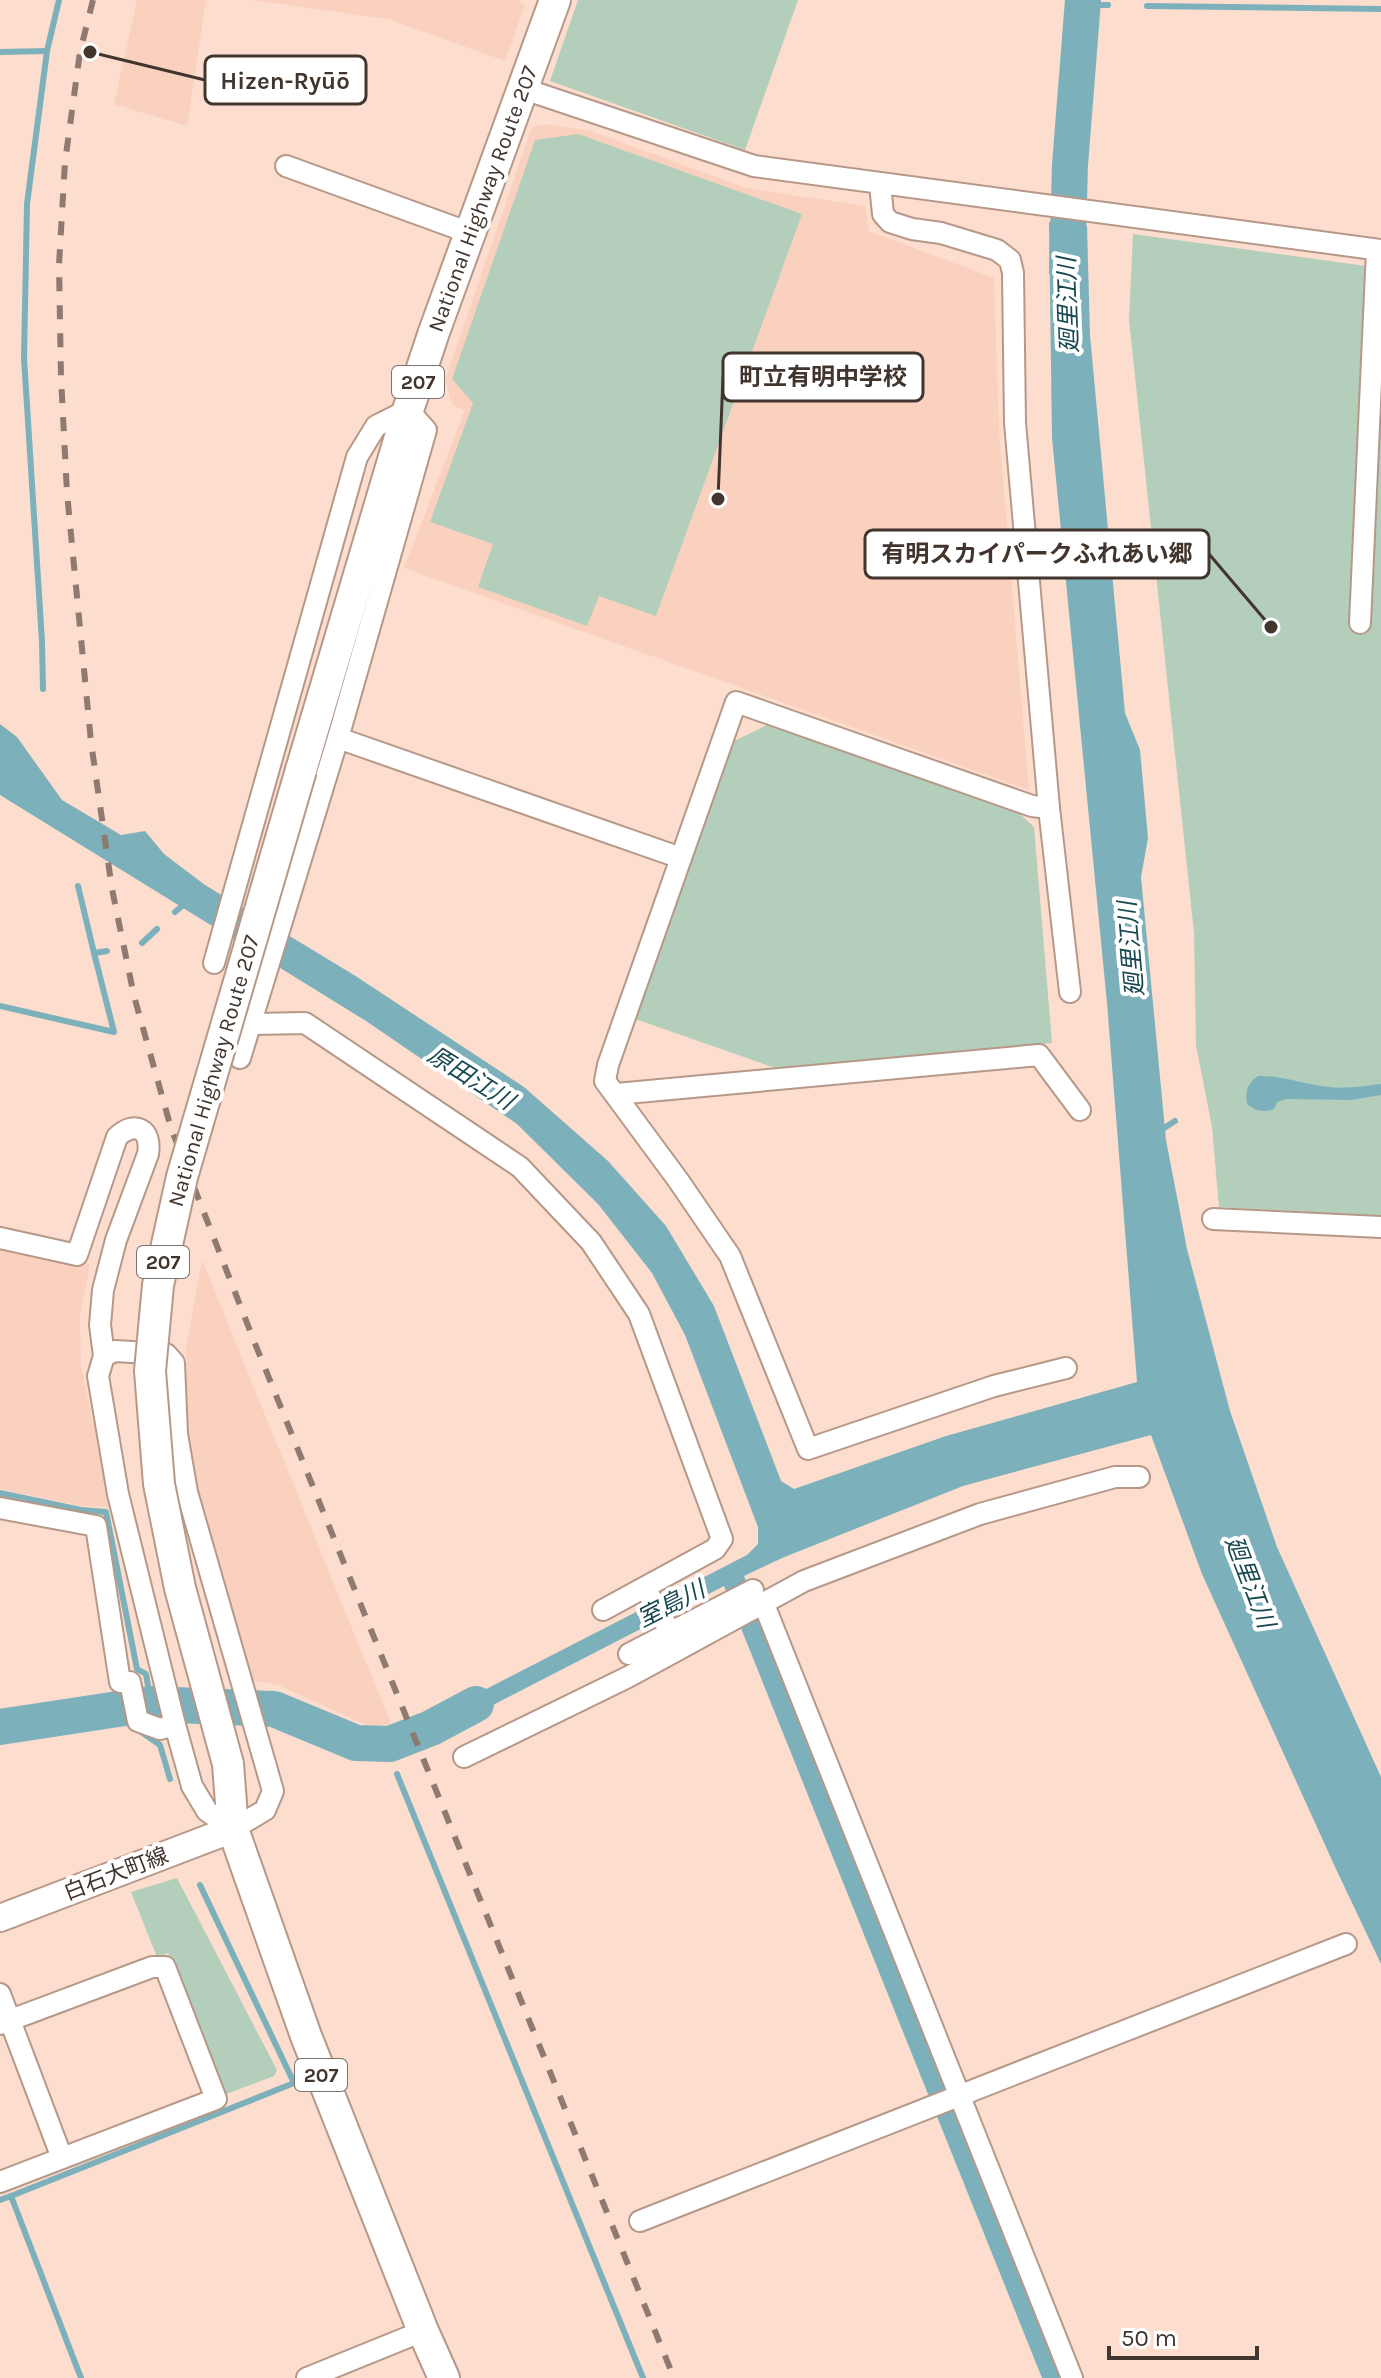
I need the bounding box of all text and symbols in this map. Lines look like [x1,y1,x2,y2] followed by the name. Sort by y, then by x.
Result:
[205,56,366,104] callout: Hizen-Ryūō
[423,63,543,335] street label: National Highway Route 207
[220,67,350,95] text: Hizen-Ryūō
[1052,254,1084,353] water label: 廻里江川
[723,353,923,401] callout: 町立有明中学校
[739,363,907,391] text: 町立有明中学校
[392,366,444,398] road number: 207
[865,530,1209,578] callout: 有明スカイパークふれあい郷
[881,540,1193,568] text: 有明スカイパークふれあい郷
[1113,897,1149,998] water label: 廻里江川
[163,932,265,1210] street label: National Highway Route 207
[423,1041,522,1117] water label: 原田江川
[137,1246,189,1278] road number: 207
[1220,1532,1281,1635] water label: 廻里江川
[633,1574,712,1633] water label: 室島川
[60,1842,172,1906] street label: 白石大町線
[295,2059,347,2091] road number: 207
[1109,2310,1257,2360] scale bar
[1121,2324,1177,2352] text: 50 m

